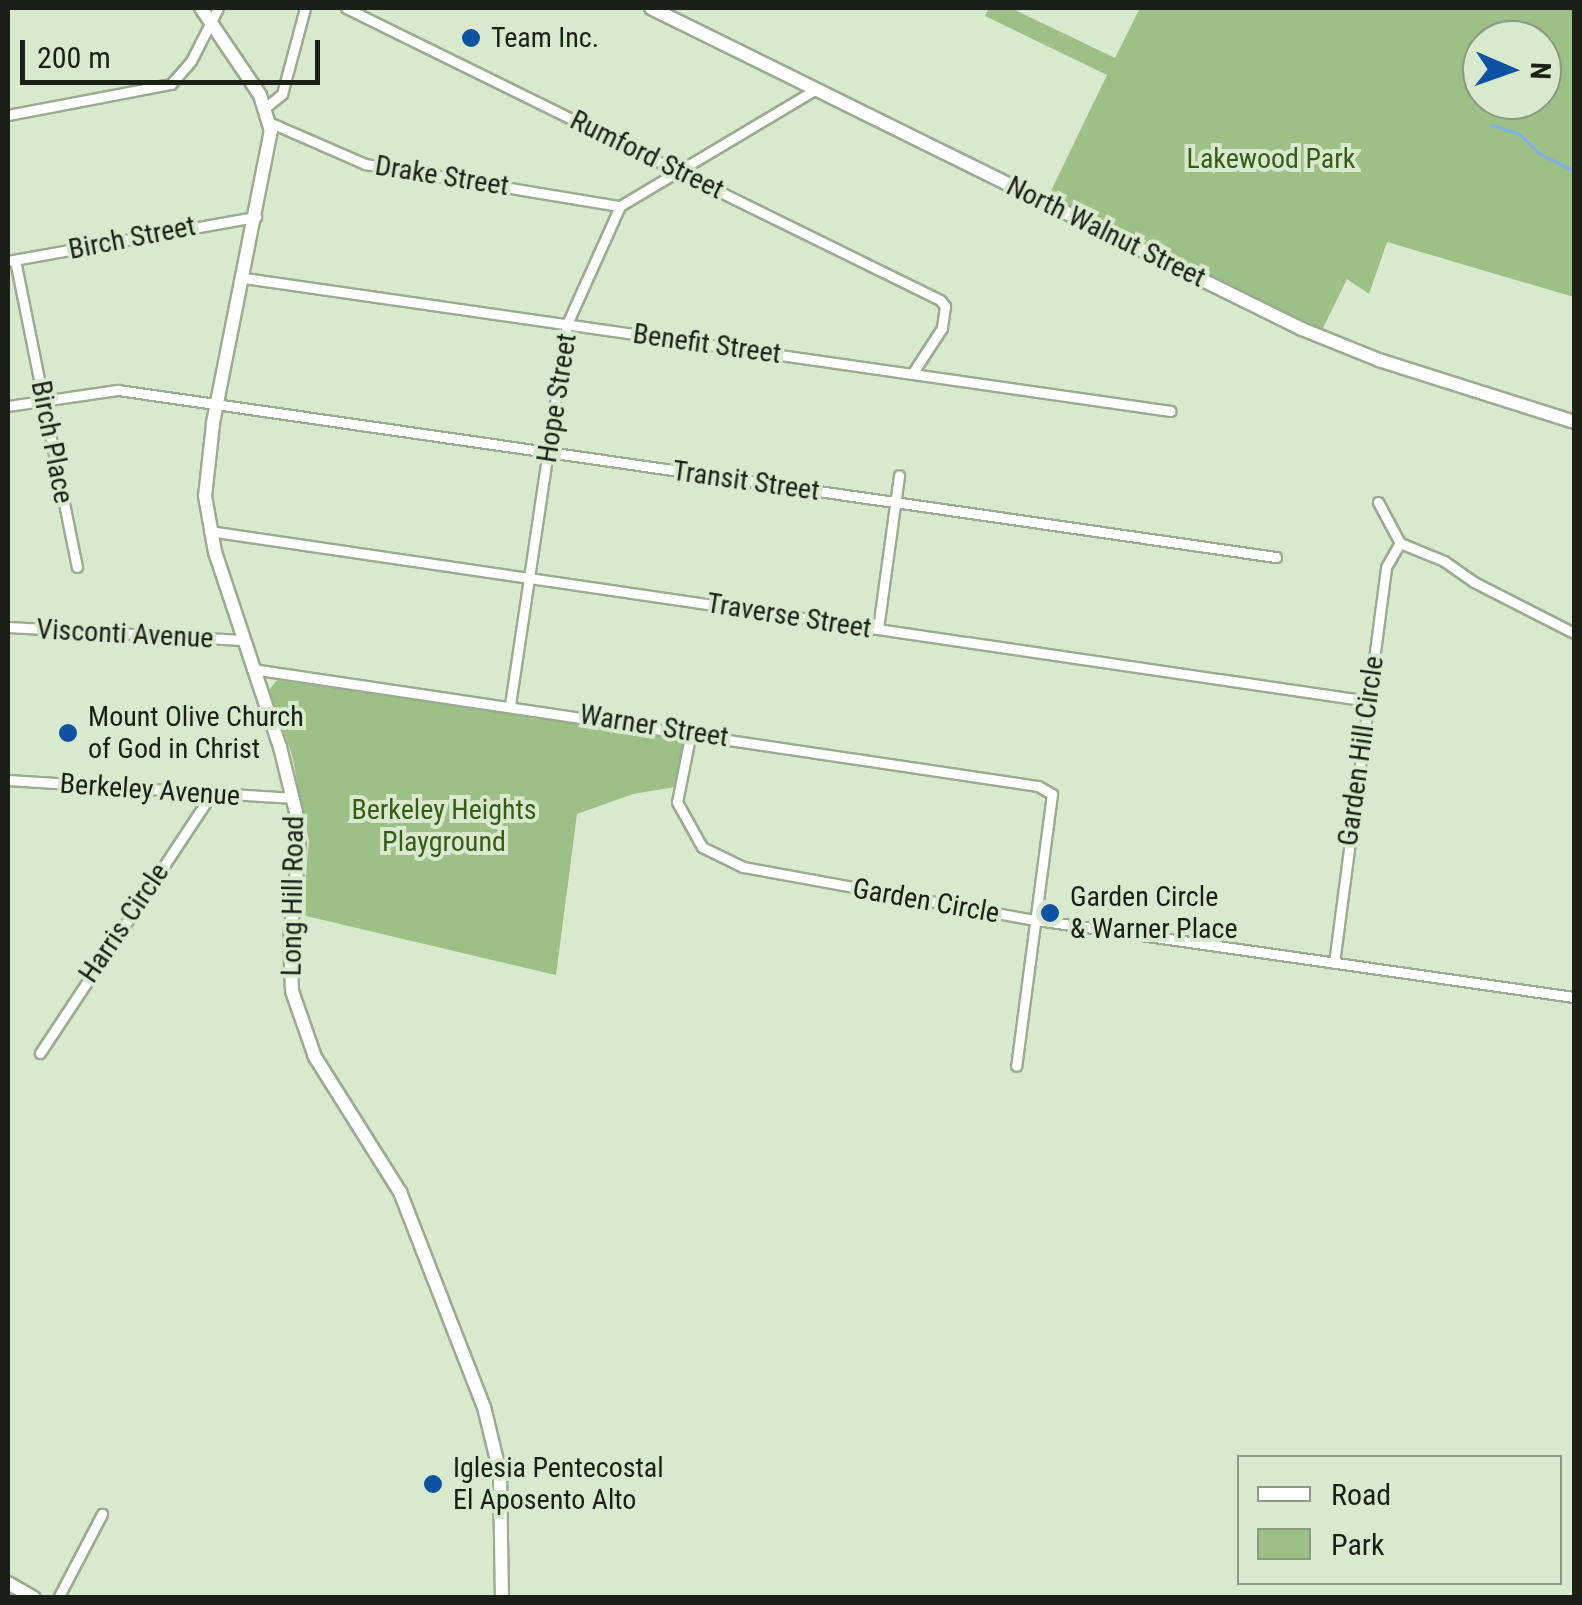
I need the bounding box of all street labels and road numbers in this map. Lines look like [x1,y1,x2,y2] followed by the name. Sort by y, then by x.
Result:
[565,103,729,207] street label: Rumford Street
[373,149,511,203] street label: Drake Street
[1001,169,1211,295] street label: North Walnut Street
[66,209,198,267] street label: Birch Street
[631,317,783,371] street label: Benefit Street
[530,331,584,465] street label: Hope Street
[24,378,80,506] street label: Birch Place
[670,454,822,508] street label: Transit Street
[704,586,874,646] street label: Traverse Street
[36,613,214,655] street label: Visconti Avenue
[1331,654,1391,848] street label: Garden Hill Circle
[577,698,731,754] street label: Warner Street
[59,767,241,813] street label: Berkeley Avenue
[275,815,311,977] street label: Long Hill Road
[72,857,176,989] street label: Harris Circle
[850,872,1002,930] street label: Garden Circle

